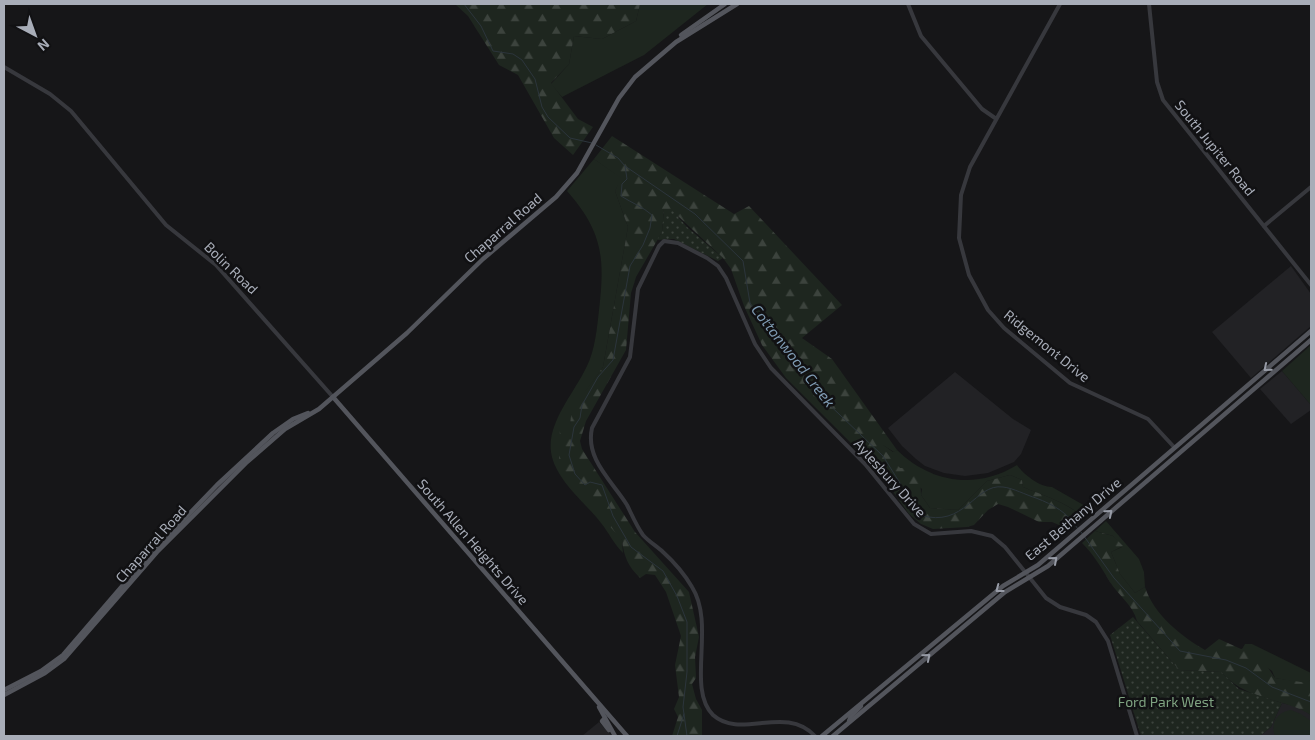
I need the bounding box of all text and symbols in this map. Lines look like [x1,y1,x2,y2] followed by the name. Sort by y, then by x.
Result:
[10,10,60,60] north arrow
[34,35,53,55] text: N
[1172,96,1259,199] street label: South Jupiter Road
[460,189,545,266] street label: Chaparral Road
[201,238,262,297] street label: Bolin Road
[748,301,839,410] water label: Cottonwood Creek
[1001,306,1094,385] street label: Ridgemont Drive
[1263,363,1272,372] one-way arrow
[851,435,930,520] street label: Aylesbury Drive
[1021,474,1124,564] street label: East Bethany Drive
[414,475,533,608] street label: South Allen Heights Drive
[112,502,190,586] street label: Chaparral Road
[1103,511,1112,519] one-way arrow
[1049,557,1058,566] one-way arrow
[996,583,1005,592] one-way arrow
[921,654,930,662] one-way arrow
[1118,693,1214,710] park label: Ford Park West

